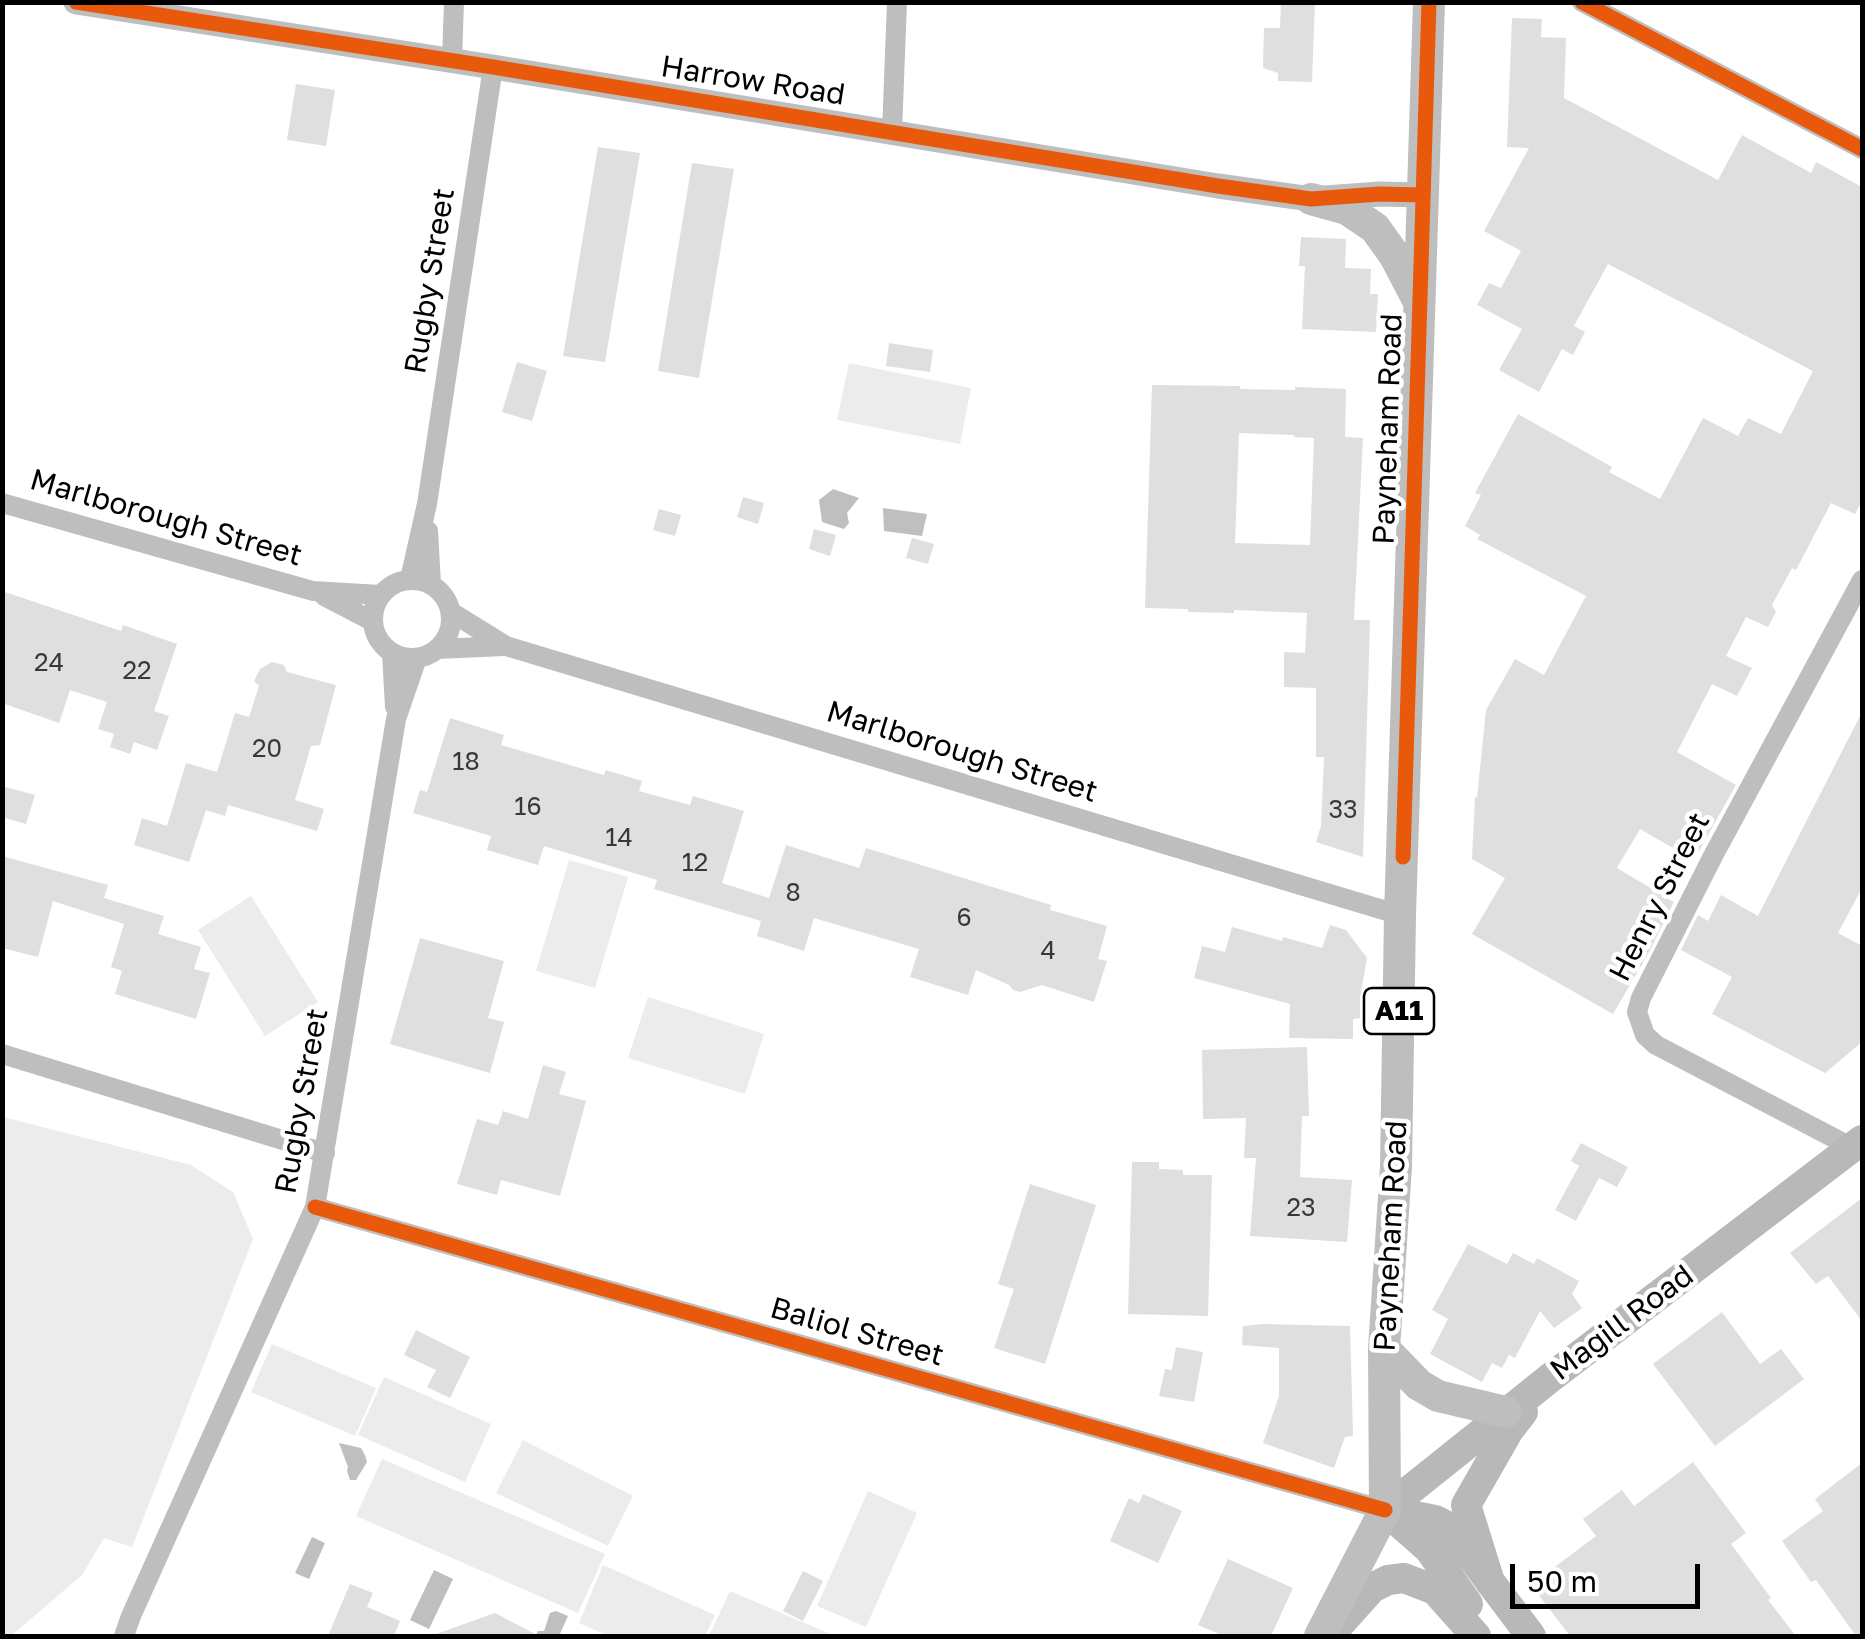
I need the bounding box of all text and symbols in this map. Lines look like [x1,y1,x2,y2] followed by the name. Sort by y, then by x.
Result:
[658,49,848,113] street label: Harrow Road
[398,186,462,376] street label: Rugby Street
[1366,313,1410,545] street label: Payneham Road
[26,462,306,574] street label: Marlborough Street
[34,648,64,678] house number: 24
[123,656,151,686] house number: 22
[822,694,1102,810] street label: Marlborough Street
[252,734,282,764] house number: 20
[452,747,480,777] house number: 18
[514,792,542,822] house number: 16
[1328,795,1358,825] house number: 33
[1602,807,1718,987] street label: Henry Street
[605,823,633,853] house number: 14
[682,848,708,878] house number: 12
[785,878,801,908] house number: 8
[956,903,972,933] house number: 6
[1040,936,1056,966] house number: 4
[1364,988,1434,1034] road number: A11
[268,1006,336,1196] street label: Rugby Street
[1367,1120,1415,1352] street label: Payneham Road
[1286,1193,1316,1223] house number: 23
[1544,1258,1700,1388] street label: Magill Road
[766,1290,948,1374] street label: Baliol Street
[1515,1544,1705,1606] scale bar
[1527,1563,1597,1599] text: 50 m

